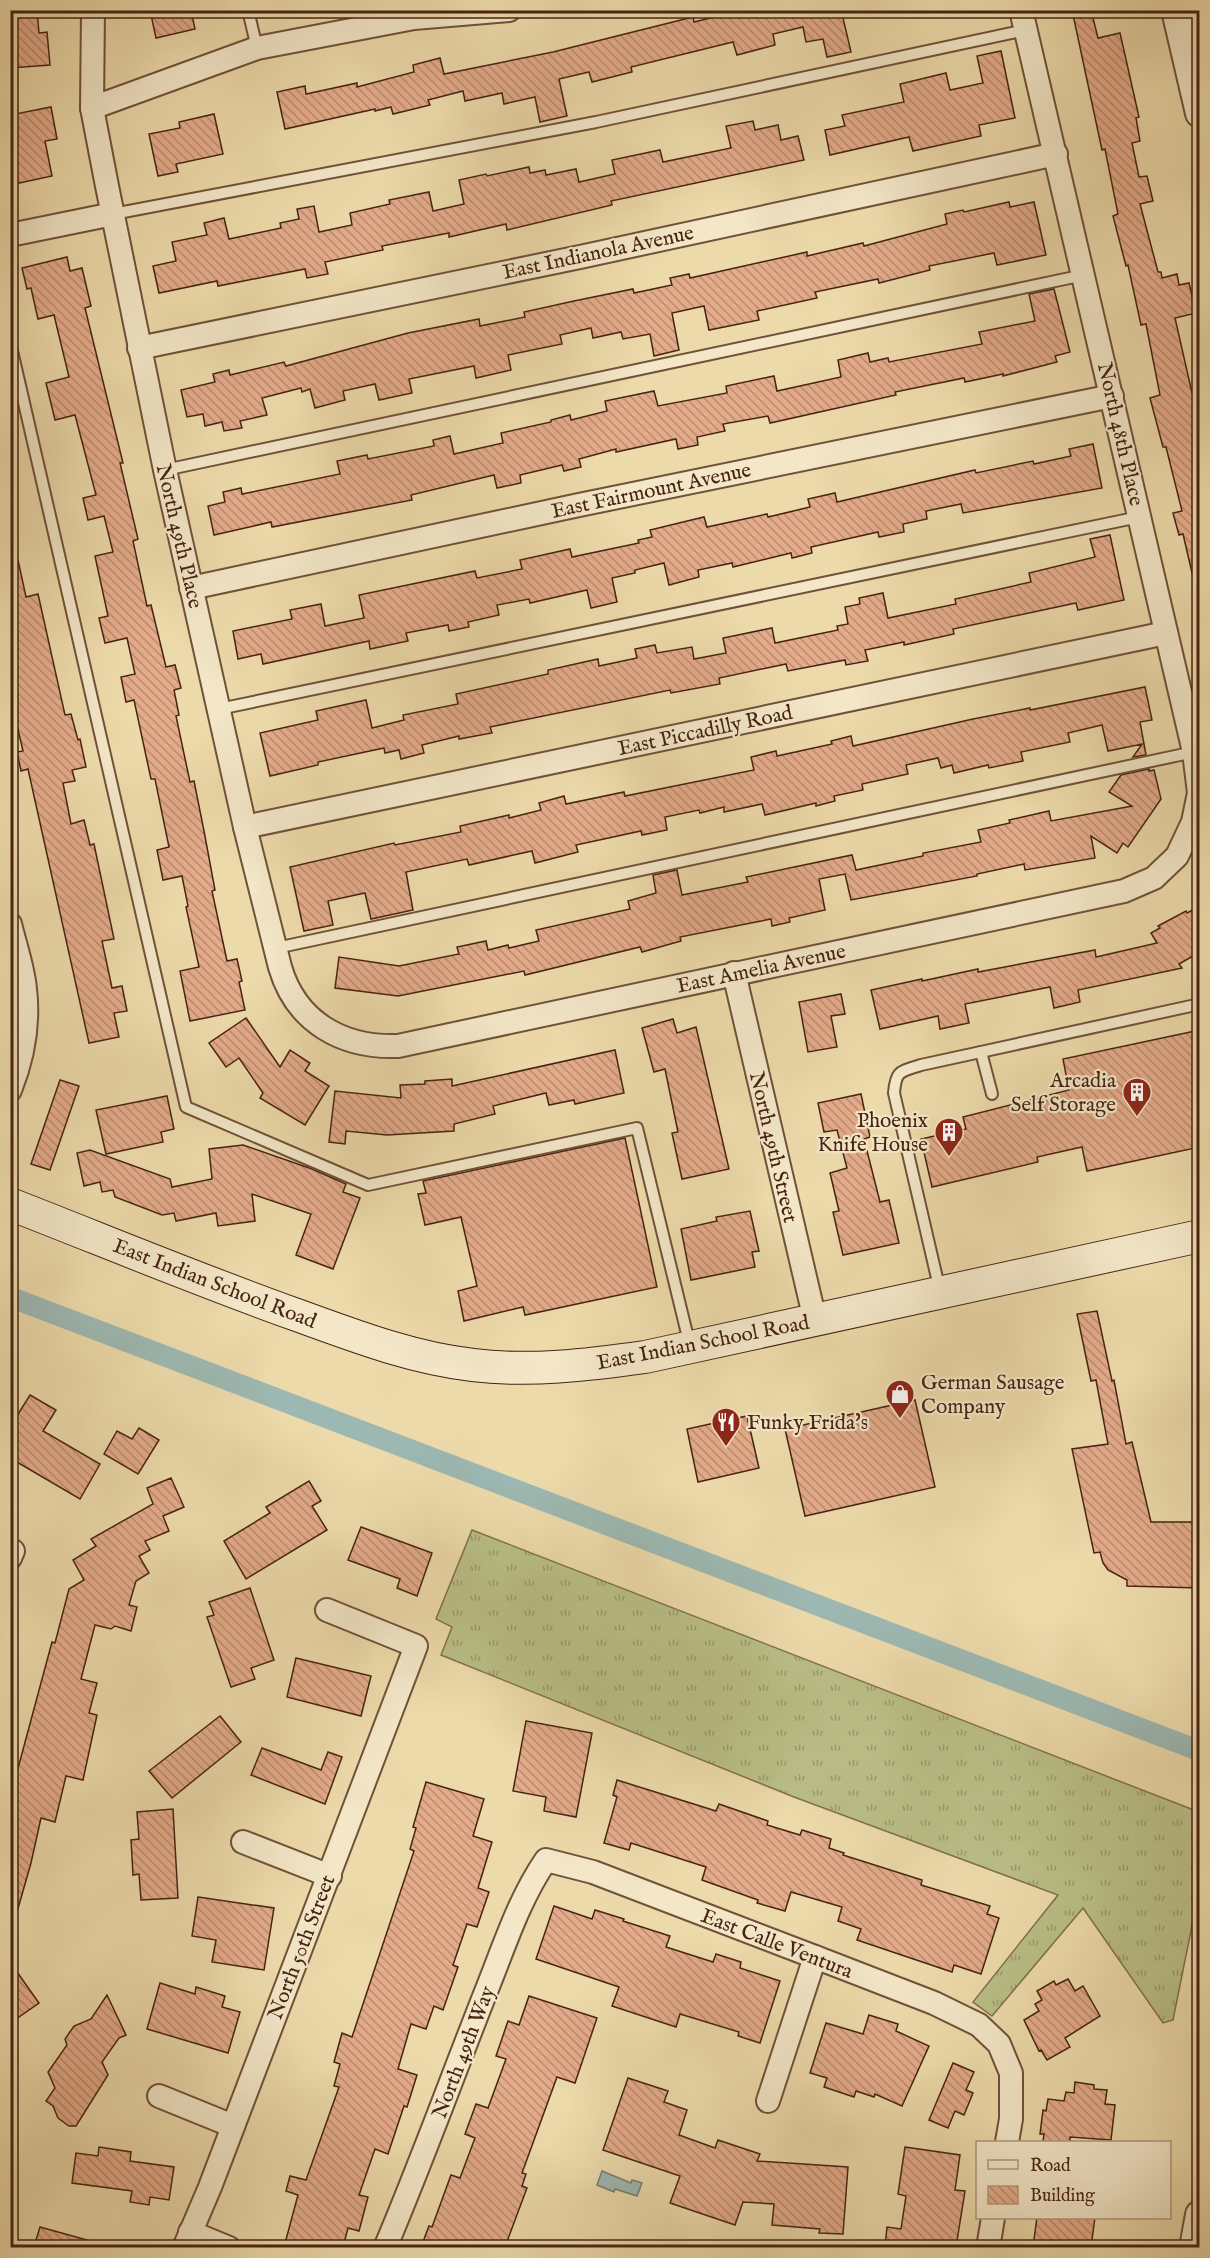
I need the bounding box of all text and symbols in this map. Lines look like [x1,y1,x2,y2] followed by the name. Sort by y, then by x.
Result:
[500,220,697,287] street label: East Indianola Avenue
[1090,360,1149,509] street label: North 48th Place
[549,457,754,526] street label: East Fairmount Avenue
[149,461,208,612] street label: North 49th Place
[615,700,796,763] street label: East Piccadilly Road
[674,938,849,1001] street label: East Amelia Avenue
[1011,1068,1117,1119] place label: Arcadia Self Storage
[742,1069,803,1225] street label: North 49th Street
[1121,1076,1153,1118] building icon: Arcadia Self Storage
[817,1108,928,1159] place label: Phoenix Knife House
[933,1116,965,1158] building icon: Phoenix Knife House
[109,1233,321,1336] street label: East Indian School Road
[595,1309,813,1377] street label: East Indian School Road
[921,1370,1065,1421] place label: German Sausage Company
[884,1378,916,1420] shop icon: German Sausage Company
[710,1406,742,1448] restaurant icon: Funky Frida's
[747,1410,868,1437] place label: Funky Frida's
[262,1872,342,2024] street label: North 50th Street
[697,1903,857,1986] street label: East Calle Ventura
[427,1982,502,2123] street label: North 49th Way
[976,2141,1171,2219] legend
[1030,2155,1071,2178] text: Road
[1030,2185,1095,2208] text: Building

